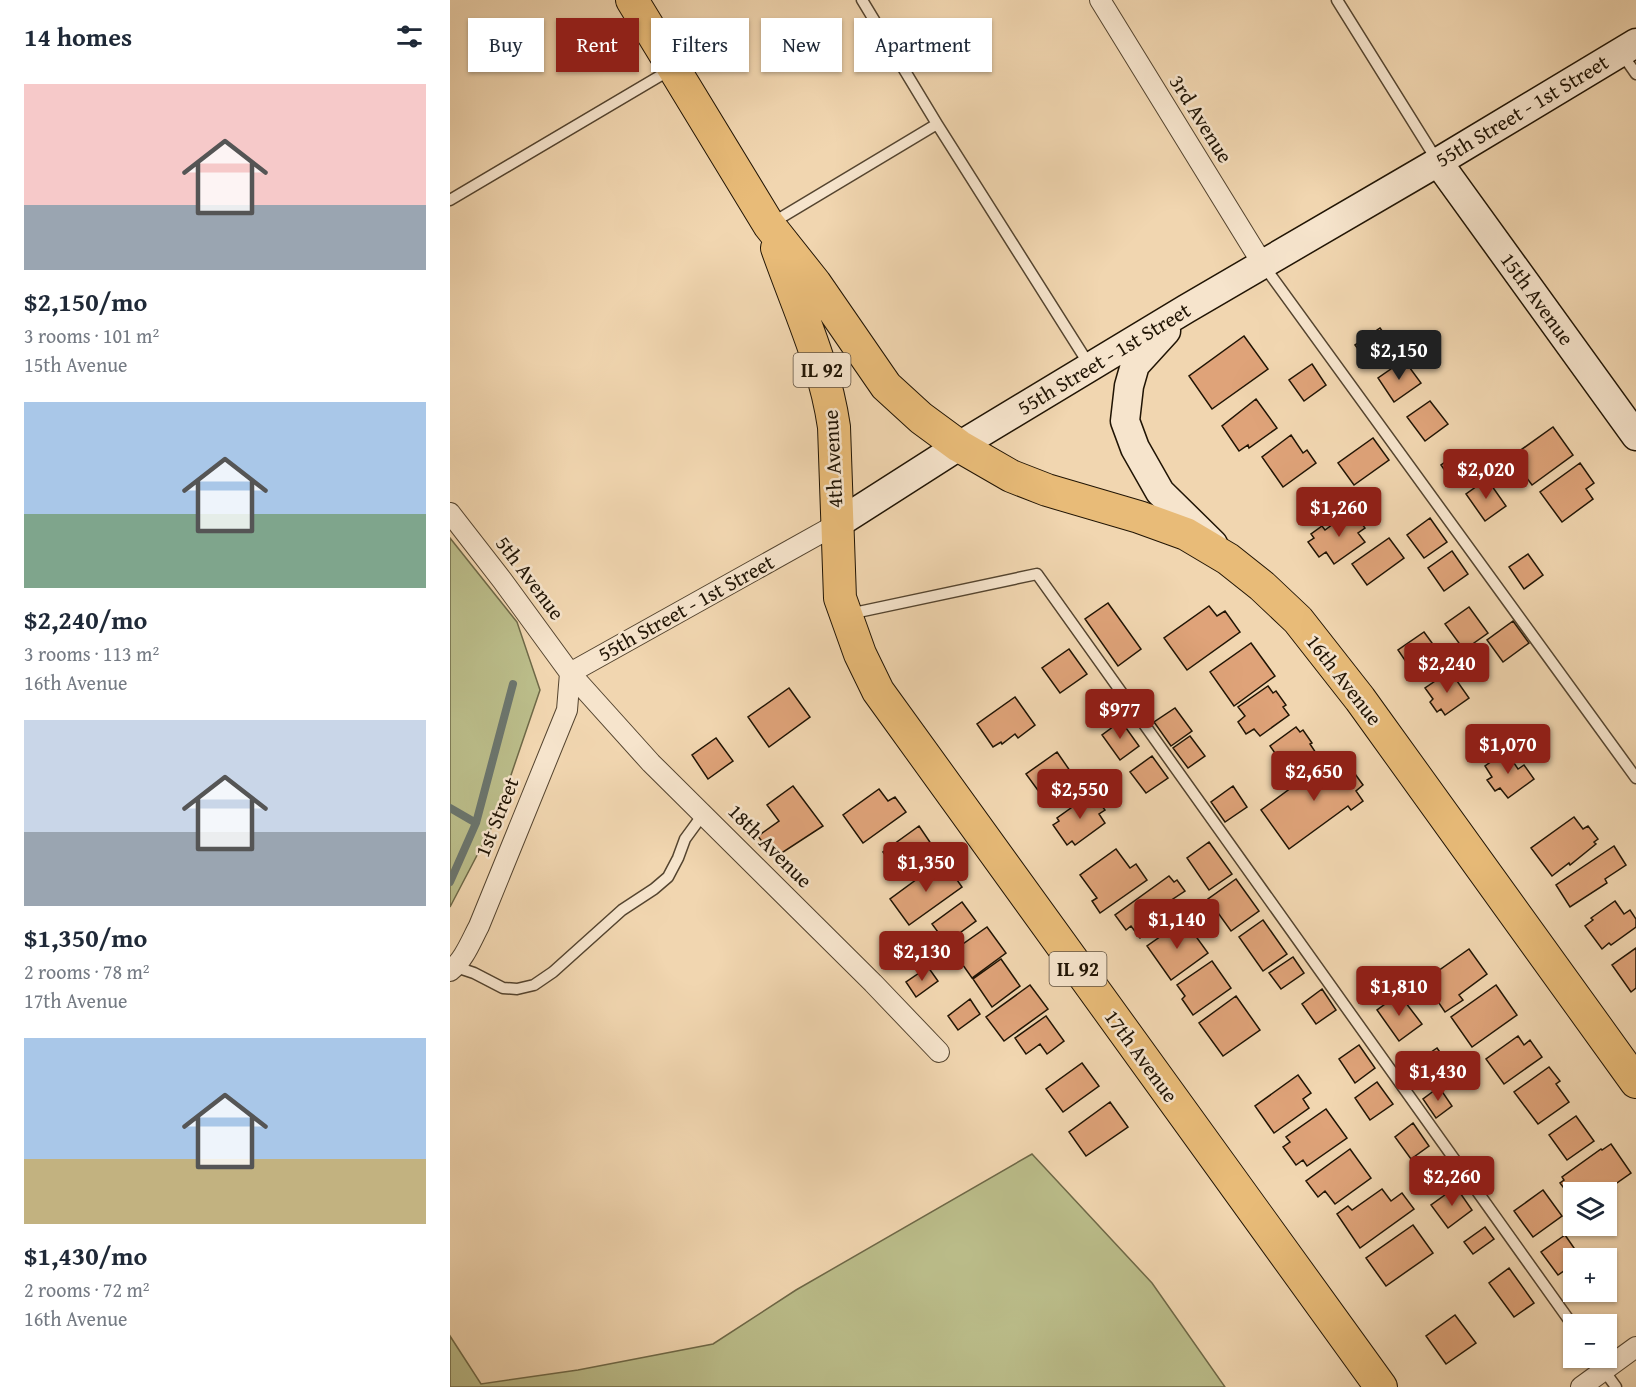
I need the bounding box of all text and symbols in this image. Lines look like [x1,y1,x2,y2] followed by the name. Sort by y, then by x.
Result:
[24,17,132,56] text: 14 homes
[468,18,544,72] chip: Buy
[556,18,639,72] chip: Rent
[651,18,749,72] chip: Filters
[761,18,842,72] chip: New
[854,18,992,72] chip: Apartment
[393,20,426,53] icon: filters
[1429,46,1615,175] street label: 55th Street - 1st Street
[1162,69,1241,169] street label: 3rd Avenue
[171,123,279,231] icon: home
[1493,246,1582,352] street label: 15th Avenue
[24,282,147,321] text: $2,150/mo
[1011,294,1197,423] street label: 55th Street - 1st Street
[24,321,159,350] text: 3 rooms · 101 m²
[1350,330,1448,381] pin: $2,150
[1370,335,1428,364] text: $2,150
[24,350,127,379] text: 15th Avenue
[794,353,850,387] road number: IL 92
[814,409,851,509] street label: 4th Avenue
[171,441,279,549] icon: home
[1437,449,1535,500] pin: $2,020
[1457,454,1515,483] text: $2,020
[1290,487,1388,538] pin: $1,260
[1310,492,1368,521] text: $1,260
[488,529,572,626] street label: 5th Avenue
[592,546,780,669] street label: 55th Street - 1st Street
[24,600,147,639] text: $2,240/mo
[1299,627,1390,732] street label: 16th Avenue
[24,639,159,668] text: 3 rooms · 113 m²
[1398,643,1496,694] pin: $2,240
[1418,648,1476,677] text: $2,240
[24,668,127,697] text: 16th Avenue
[1084,689,1156,740] pin: $977
[1099,694,1141,723] text: $977
[1459,724,1557,775] pin: $1,070
[1479,729,1537,758] text: $1,070
[1265,751,1363,802] pin: $2,650
[1285,756,1343,785] text: $2,650
[171,759,279,867] icon: home
[1031,769,1129,820] pin: $2,550
[467,772,527,861] street label: 1st Street
[1051,774,1109,803] text: $2,550
[721,796,820,895] street label: 18th Avenue
[877,842,975,893] pin: $1,350
[897,847,955,876] text: $1,350
[1128,899,1226,950] pin: $1,140
[1148,904,1206,933] text: $1,140
[24,918,147,957] text: $1,350/mo
[873,931,971,982] pin: $2,130
[893,936,951,965] text: $2,130
[1050,952,1106,986] road number: IL 92
[24,957,150,986] text: 2 rooms · 78 m²
[1350,966,1448,1017] pin: $1,810
[1370,971,1428,1000] text: $1,810
[24,986,127,1015] text: 17th Avenue
[1097,1003,1186,1109] street label: 17th Avenue
[1389,1051,1487,1102] pin: $1,430
[1409,1056,1467,1085] text: $1,430
[171,1077,279,1185] icon: home
[1403,1156,1501,1207] pin: $2,260
[1423,1161,1481,1190] text: $2,260
[1563,1182,1617,1368] map controls
[1563,1182,1617,1236] button: layers
[24,1236,147,1275] text: $1,430/mo
[1563,1248,1617,1302] button: +
[24,1275,150,1304] text: 2 rooms · 72 m²
[24,1304,127,1333] text: 16th Avenue
[1563,1314,1617,1368] button: −

